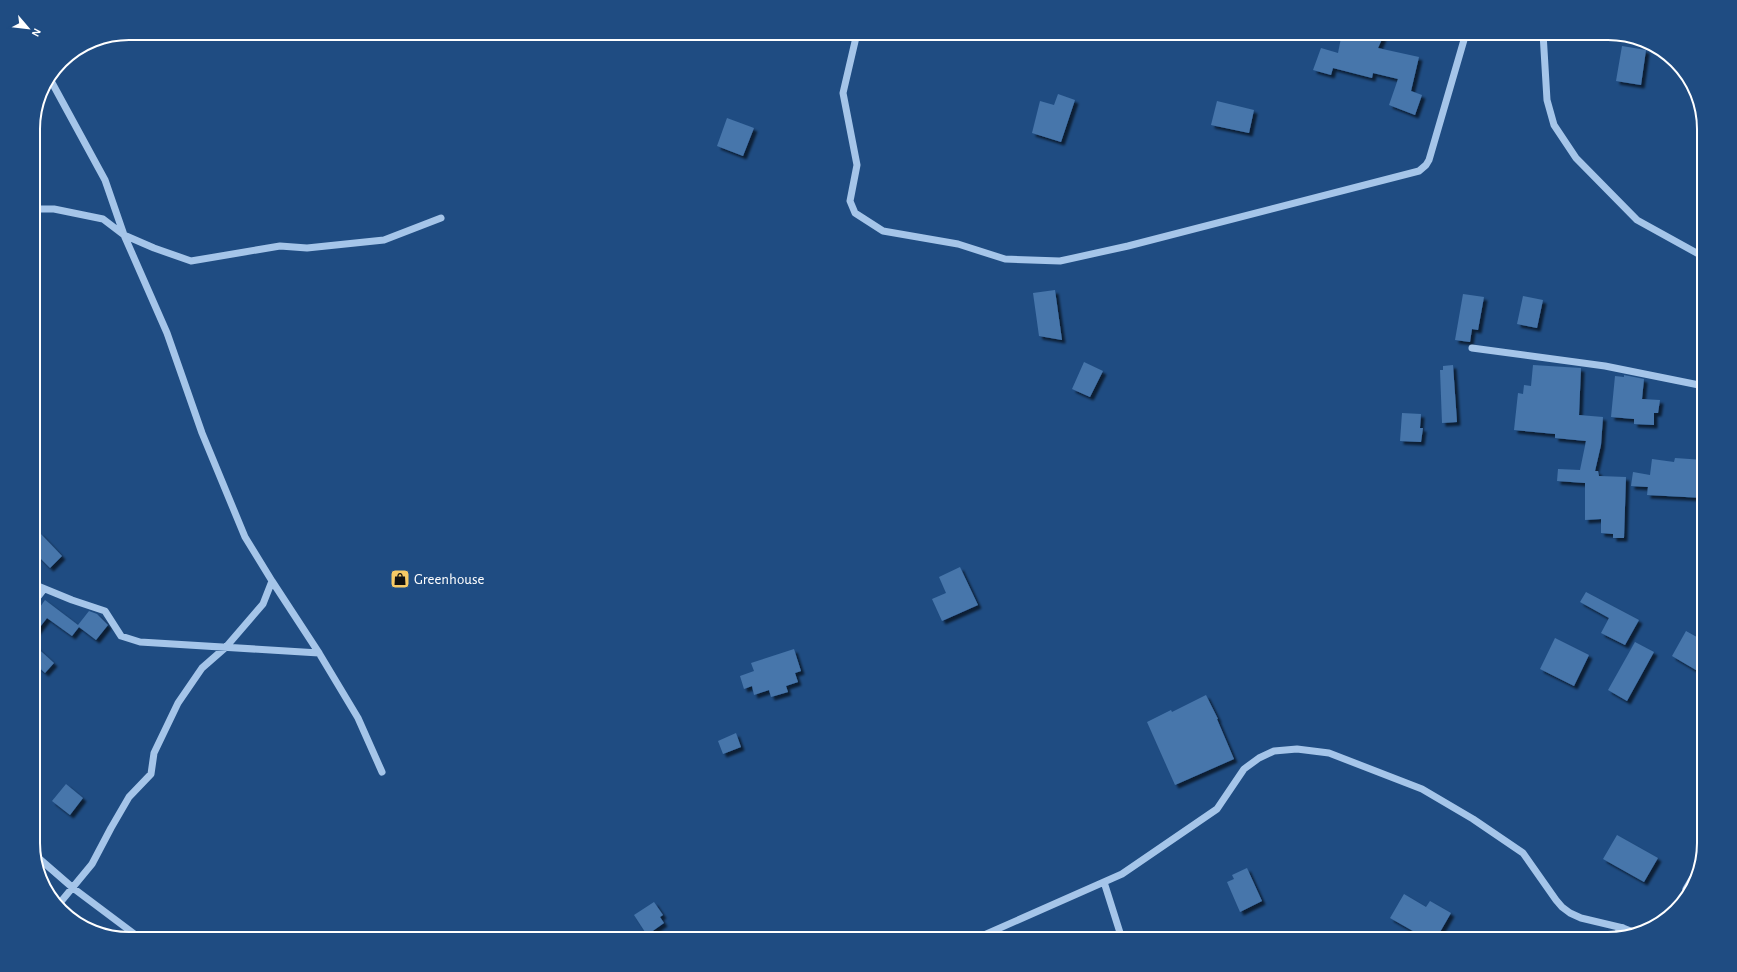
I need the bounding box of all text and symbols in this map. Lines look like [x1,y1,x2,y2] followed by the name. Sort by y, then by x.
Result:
[8,8,48,48] north arrow
[30,26,43,38] text: N
[389,568,411,590] shop icon: Greenhouse
[414,572,484,587] place label: Greenhouse

